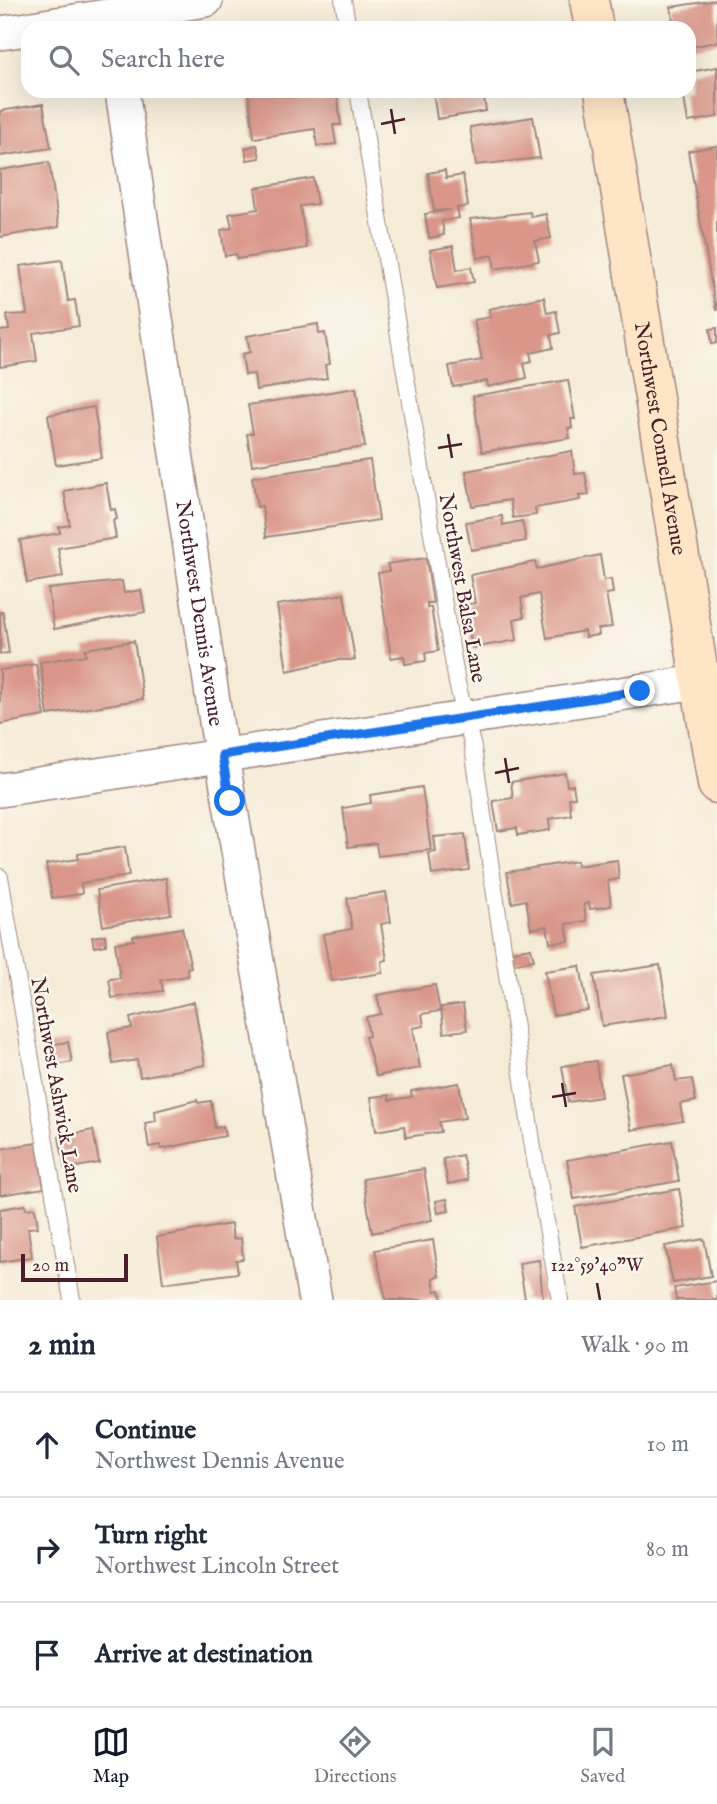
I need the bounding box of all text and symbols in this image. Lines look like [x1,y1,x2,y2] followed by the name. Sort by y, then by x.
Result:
[21,21,696,98] search box
[45,41,83,79] icon: search
[101,43,225,76] text: Search here
[627,320,692,558] street label: Northwest Connell Avenue
[432,492,492,685] street label: Northwest Balsa Lane
[168,499,229,728] street label: Northwest Dennis Avenue
[624,675,655,706] route end
[214,785,245,816] route start
[23,975,88,1196] street label: Northwest Ashwick Lane
[21,1251,128,1283] scale bar
[32,1254,69,1278] text: 20 m
[551,1255,644,1278] text: 122°59'40"W
[28,1327,96,1365] text: 2 min
[581,1331,689,1360] text: Walk · 90 m
[95,1414,196,1447] text: Continue
[28,1426,66,1464] icon: ahead
[646,1430,689,1459] text: 10 m
[95,1447,344,1476] text: Northwest Dennis Avenue
[95,1519,208,1552] text: Turn right
[28,1531,66,1569] icon: right
[646,1535,689,1564] text: 80 m
[95,1552,339,1581] text: Northwest Lincoln Street
[28,1636,66,1674] icon: arrive
[95,1638,313,1671] text: Arrive at destination
[92,1723,130,1789] tab: Map
[314,1723,396,1789] tab: Directions
[580,1723,625,1789] tab: Saved

